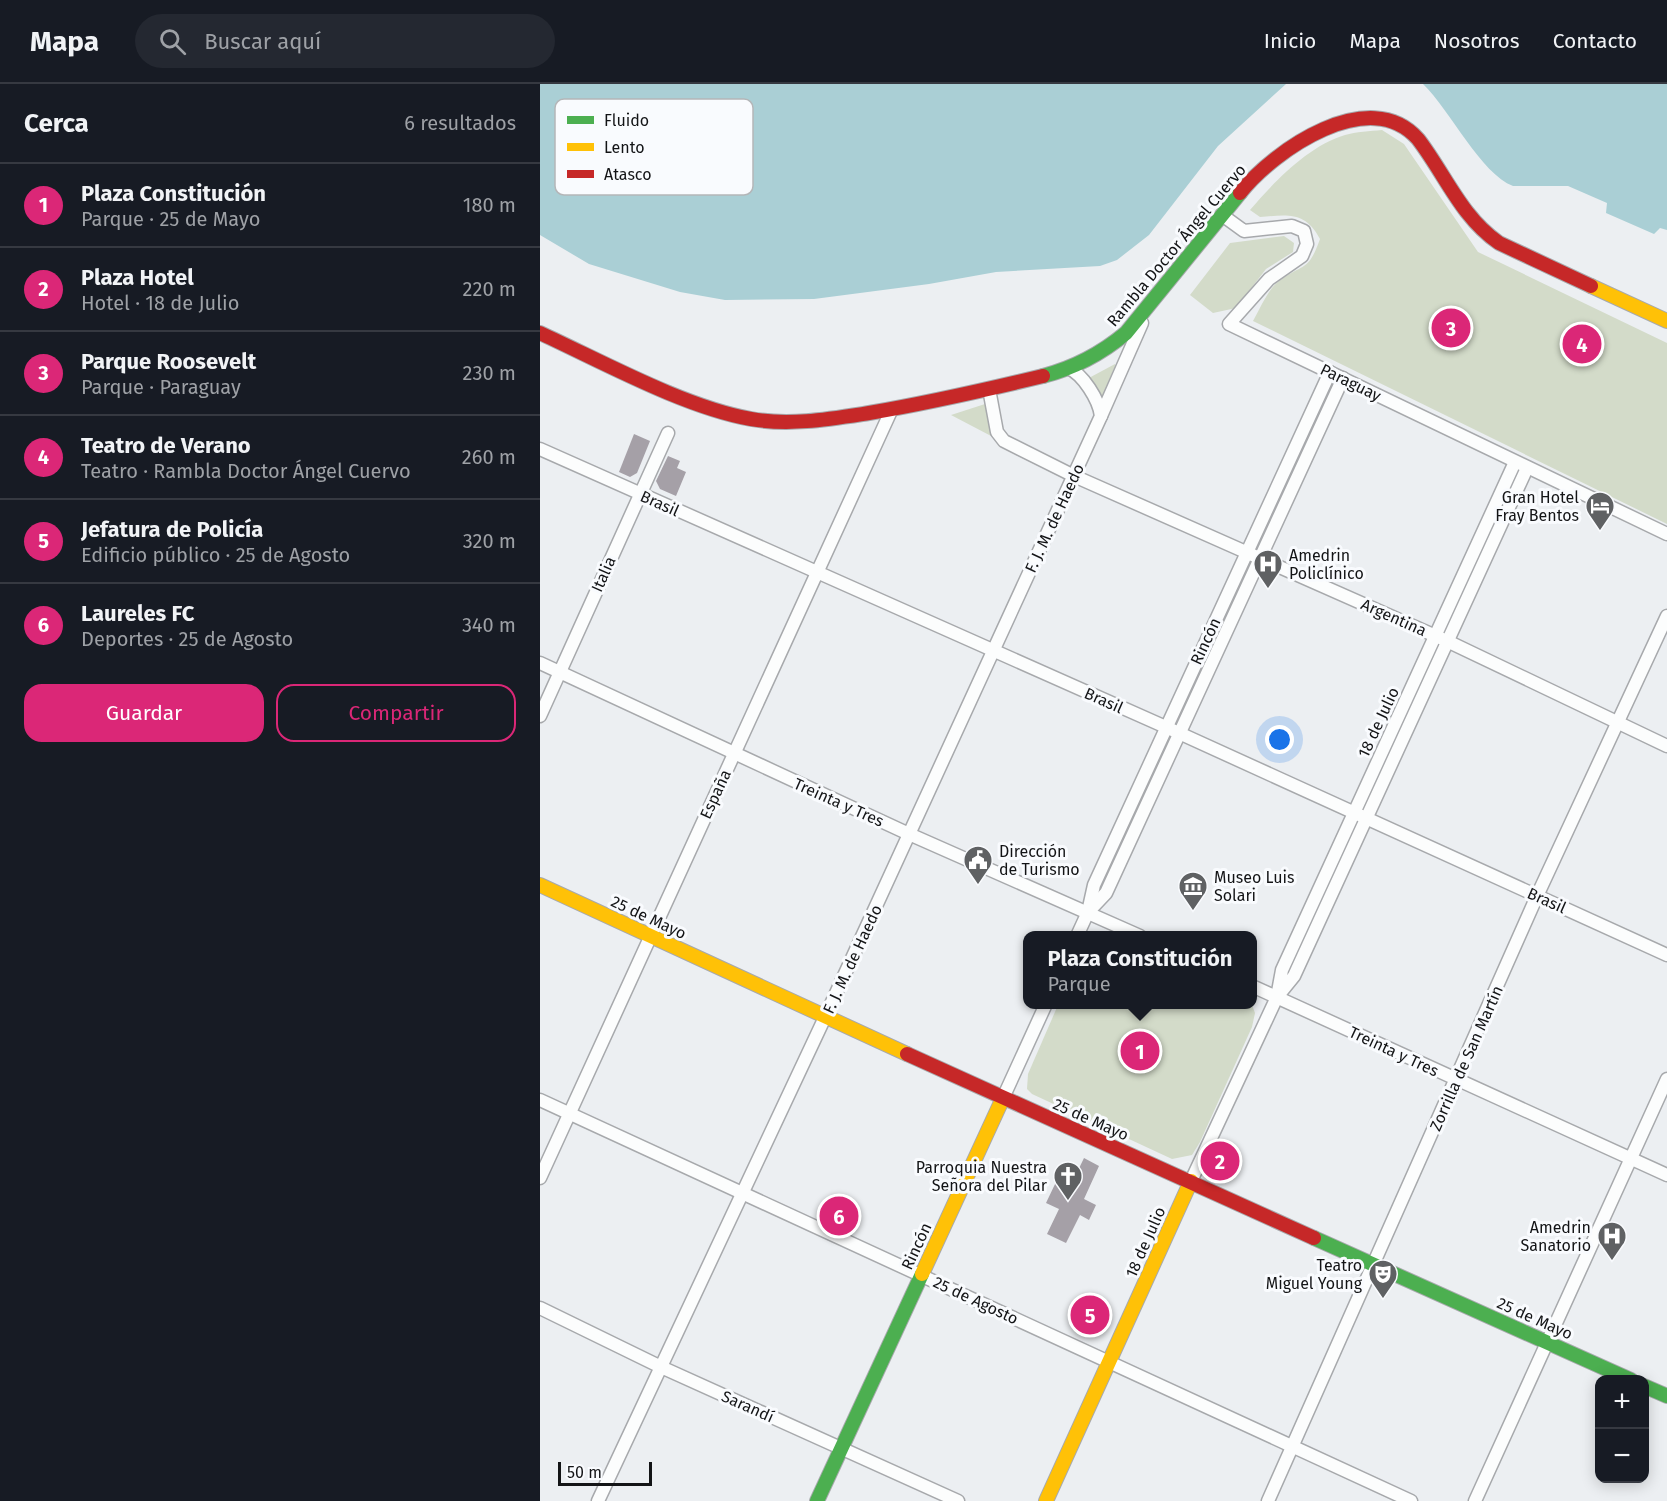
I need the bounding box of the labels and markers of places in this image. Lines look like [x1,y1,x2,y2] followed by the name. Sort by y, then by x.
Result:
[1432,306,1470,350] pin: 3
[1562,322,1602,366] pin: 4
[1495,488,1579,525] place label: Gran Hotel Fray Bentos
[1584,490,1616,532] hotel icon: Gran Hotel Fray Bentos
[1289,546,1364,583] place label: Amedrin Policlínico
[1252,548,1284,590] hospital icon: Amedrin Policlínico
[999,842,1080,879] place label: Dirección de Turismo
[962,844,994,886] public building icon: Dirección de Turismo
[1214,868,1295,905] place label: Museo Luis Solari
[1177,870,1209,912] museum icon: Museo Luis Solari
[1120,1028,1160,1074] pin: 1
[1200,1138,1240,1184] pin: 2
[916,1158,1048,1195] place label: Parroquia Nuestra Señora del Pilar
[1052,1160,1084,1202] church icon: Parroquia Nuestra Señora del Pilar
[820,1194,858,1238] pin: 6
[1521,1218,1591,1255] place label: Amedrin Sanatorio
[1596,1220,1628,1262] hospital icon: Amedrin Sanatorio
[1266,1256,1363,1293] place label: Teatro Miguel Young
[1367,1258,1399,1300] theatre icon: Teatro Miguel Young
[1070,1292,1110,1338] pin: 5

